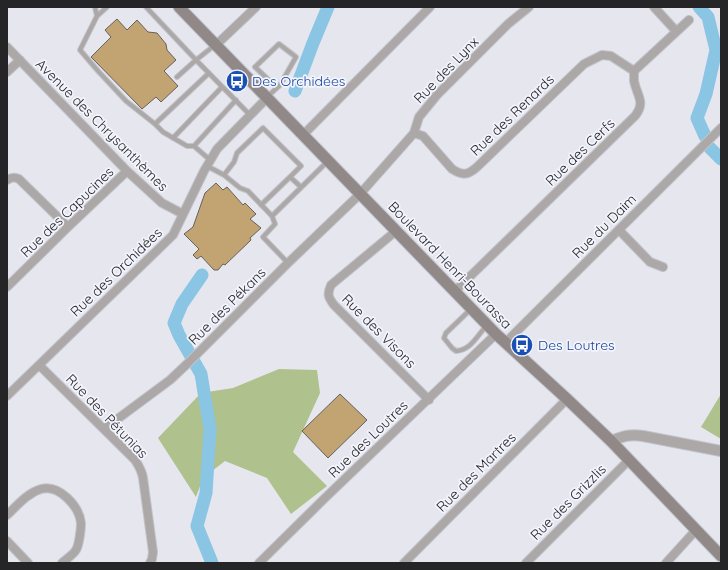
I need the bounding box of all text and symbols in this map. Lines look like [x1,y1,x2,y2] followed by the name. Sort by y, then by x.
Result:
[410,33,482,107] street label: Rue des Lynx
[32,55,172,195] street label: Avenue des Chrysanthèmes
[224,68,250,94] bus stop icon: Des Orchidées
[466,70,558,160] street label: Rue des Renards
[252,72,345,90] place label: Des Orchidées
[541,114,619,190] street label: Rue des Cerfs
[17,163,117,261] street label: Rue des Capucines
[568,190,640,262] street label: Rue du Daim
[384,197,516,333] street label: Boulevard Henri-Bourassa
[66,224,166,320] street label: Rue des Orchidées
[184,263,270,349] street label: Rue des Pékans
[338,290,420,372] street label: Rue des Visons
[509,332,535,358] bus stop icon: Des Loutres
[538,336,615,354] place label: Des Loutres
[62,370,152,462] street label: Rue des Pétunias
[324,396,412,482] street label: Rue des Loutres
[432,428,520,516] street label: Rue des Martres
[526,460,610,544] street label: Rue des Grizzlis

